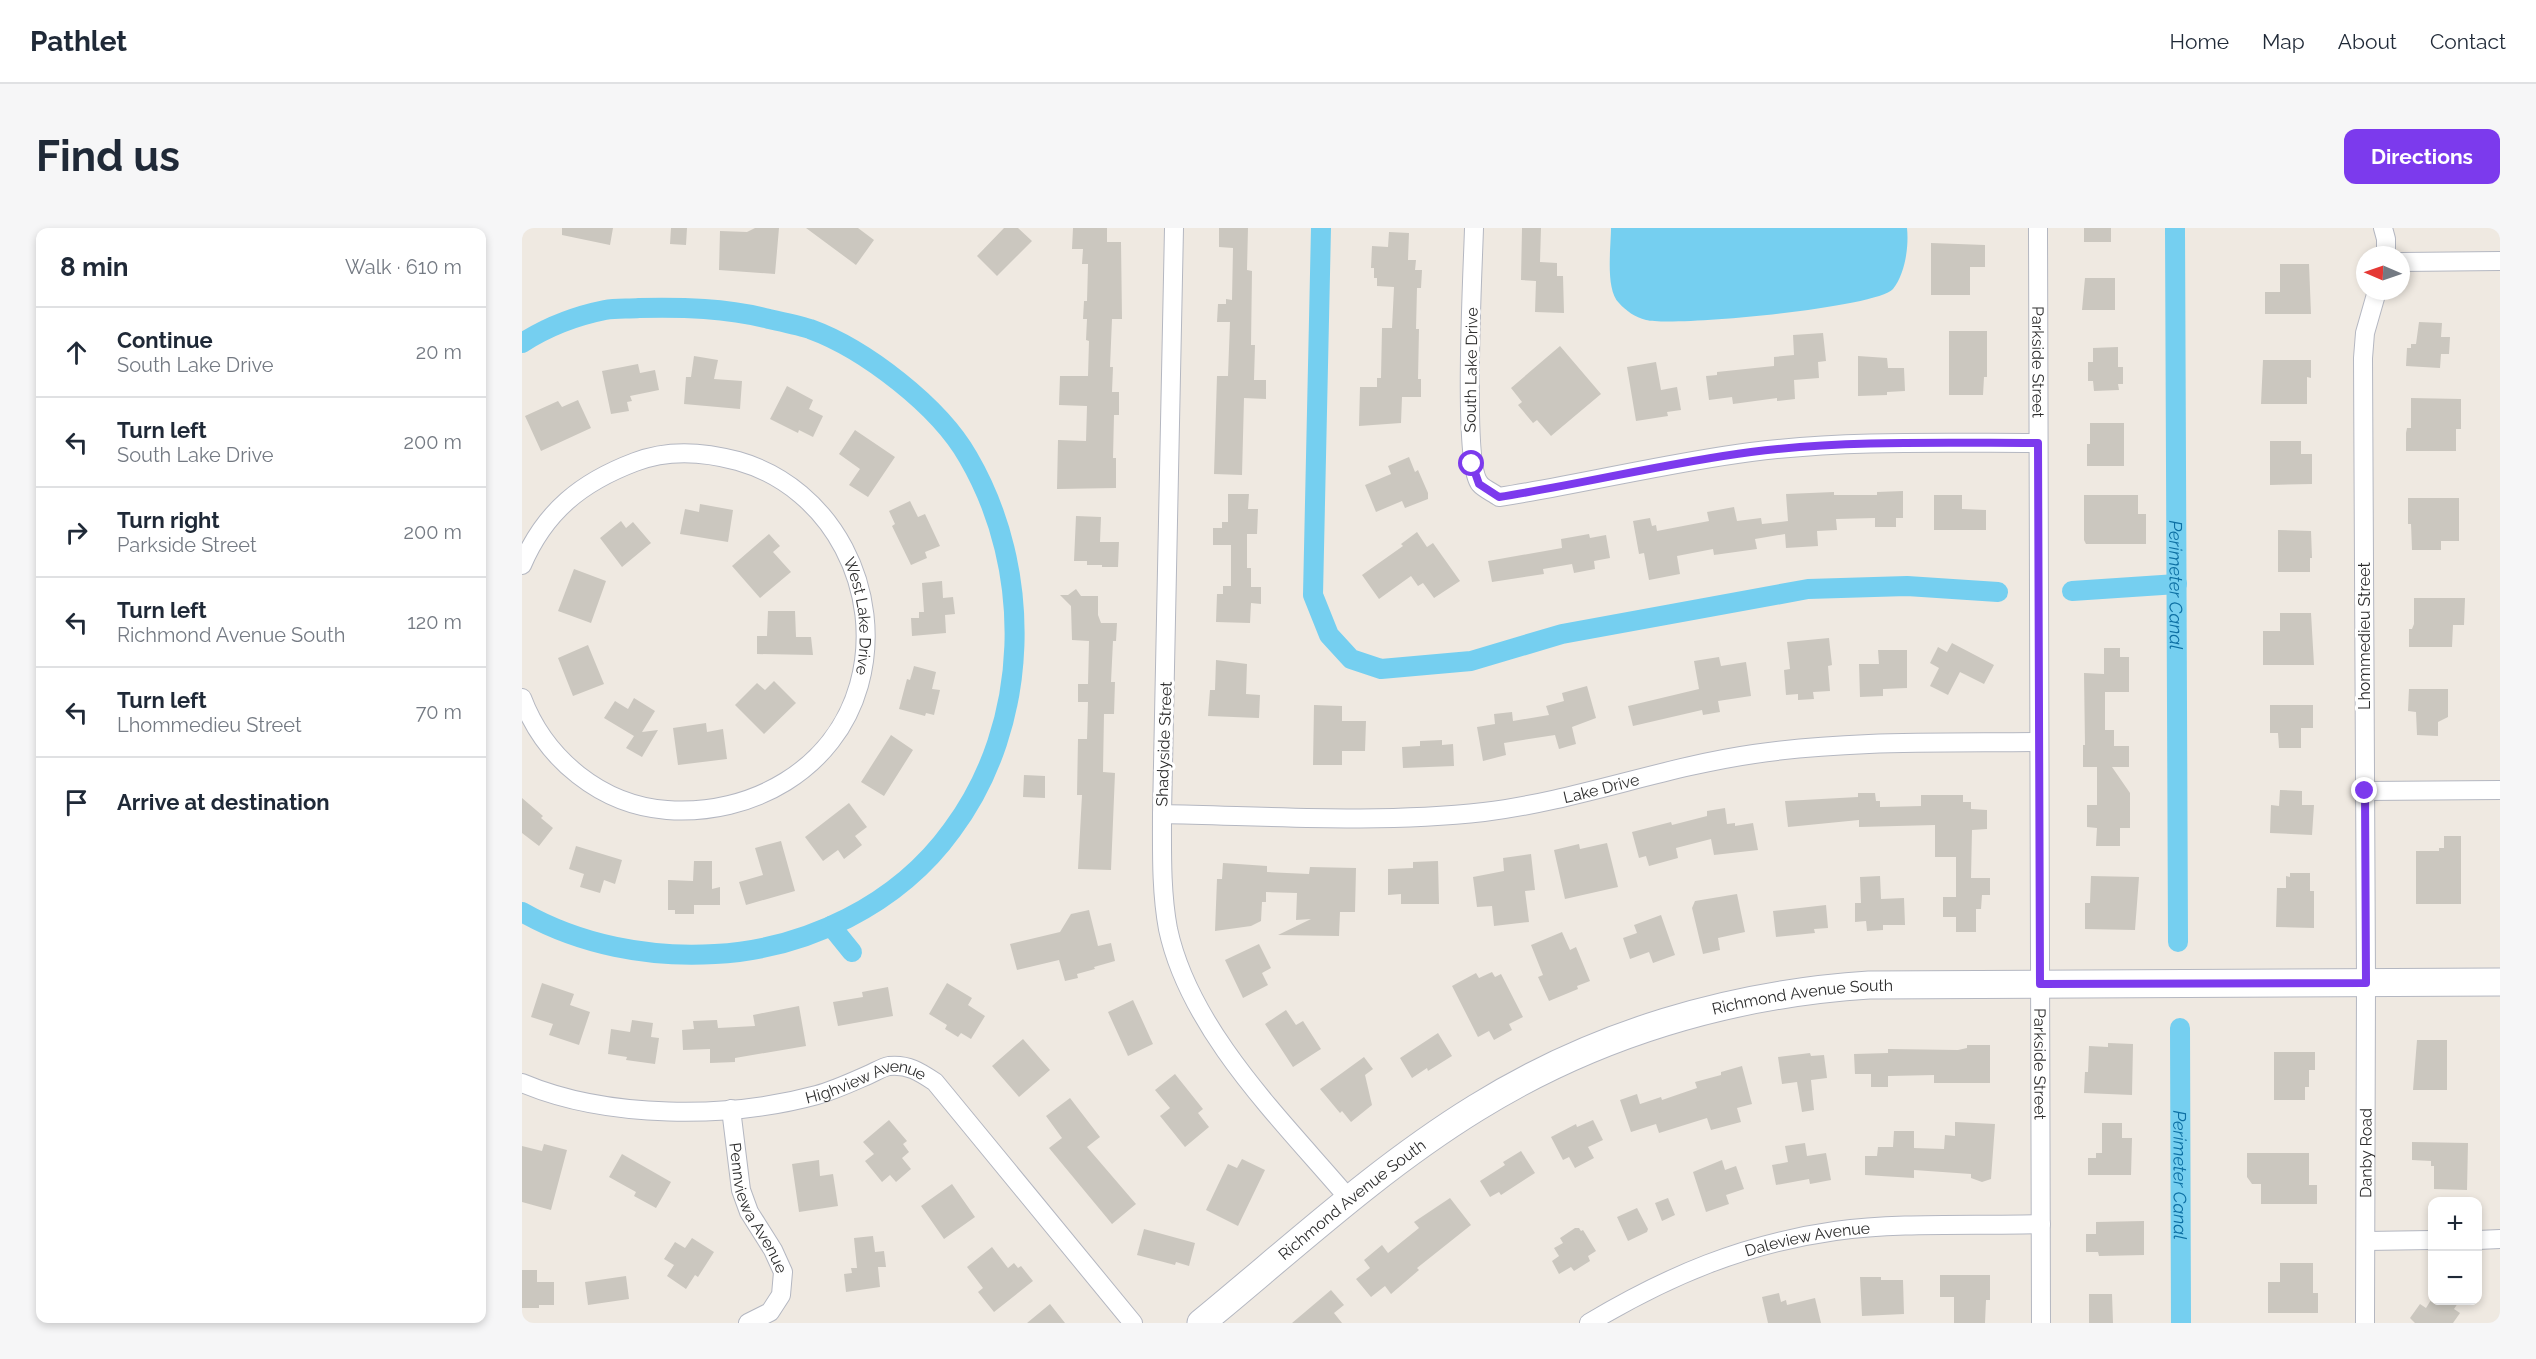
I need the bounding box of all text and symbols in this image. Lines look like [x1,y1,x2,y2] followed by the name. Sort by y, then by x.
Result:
[30,25,127,58] text: Pathlet
[2170,29,2229,54] text: Home
[2262,29,2305,54] text: Map
[2338,29,2397,54] text: About
[2430,29,2506,54] text: Contact
[2344,129,2500,184] button: Directions
[36,132,180,181] text: Find us
[2356,246,2410,300] north arrow
[60,252,128,282] text: 8 min
[345,255,462,279] text: Walk · 610 m
[2029,306,2048,419] street label: Parkside Street
[1460,307,1482,433] street label: South Lake Drive
[117,327,213,353] text: Continue
[60,336,93,369] icon: ahead
[416,340,462,364] text: 20 m
[117,353,274,377] text: South Lake Drive
[117,417,207,443] text: Turn left
[60,426,93,459] icon: left
[404,430,462,454] text: 200 m
[117,443,274,467] text: South Lake Drive
[1458,450,1484,476] route start
[117,507,220,533] text: Turn right
[60,516,93,549] icon: right
[404,520,462,544] text: 200 m
[2166,520,2187,650] water label: Perimeter Canal
[117,533,257,557] text: Parkside Street
[840,554,875,677] street label: West Lake Drive
[2355,561,2374,710] street label: Lhommedieu Street
[117,597,207,623] text: Turn left
[60,606,93,639] icon: left
[407,610,462,634] text: 120 m
[117,623,345,647] text: Richmond Avenue South
[1152,680,1176,807] street label: Shadyside Street
[117,687,207,713] text: Turn left
[60,696,93,729] icon: left
[416,700,462,724] text: 70 m
[117,713,302,737] text: Lhommedieu Street
[1561,769,1641,807] street label: Lake Drive
[2351,777,2377,803] route end
[60,786,93,819] icon: arrive
[117,789,330,815] text: Arrive at destination
[1710,975,1893,1018] street label: Richmond Avenue South
[2031,1008,2050,1121] street label: Parkside Street
[803,1056,930,1107] street label: Highview Avenue
[2356,1108,2375,1198] street label: Danby Road
[2170,1110,2191,1240] water label: Perimeter Canal
[1274,1135,1429,1264] street label: Richmond Avenue South
[726,1141,792,1276] street label: Pennviewa Avenue
[2428,1197,2482,1305] map controls
[2428,1197,2482,1251] button: +
[1742,1218,1871,1260] street label: Daleview Avenue
[2428,1251,2482,1305] button: −

